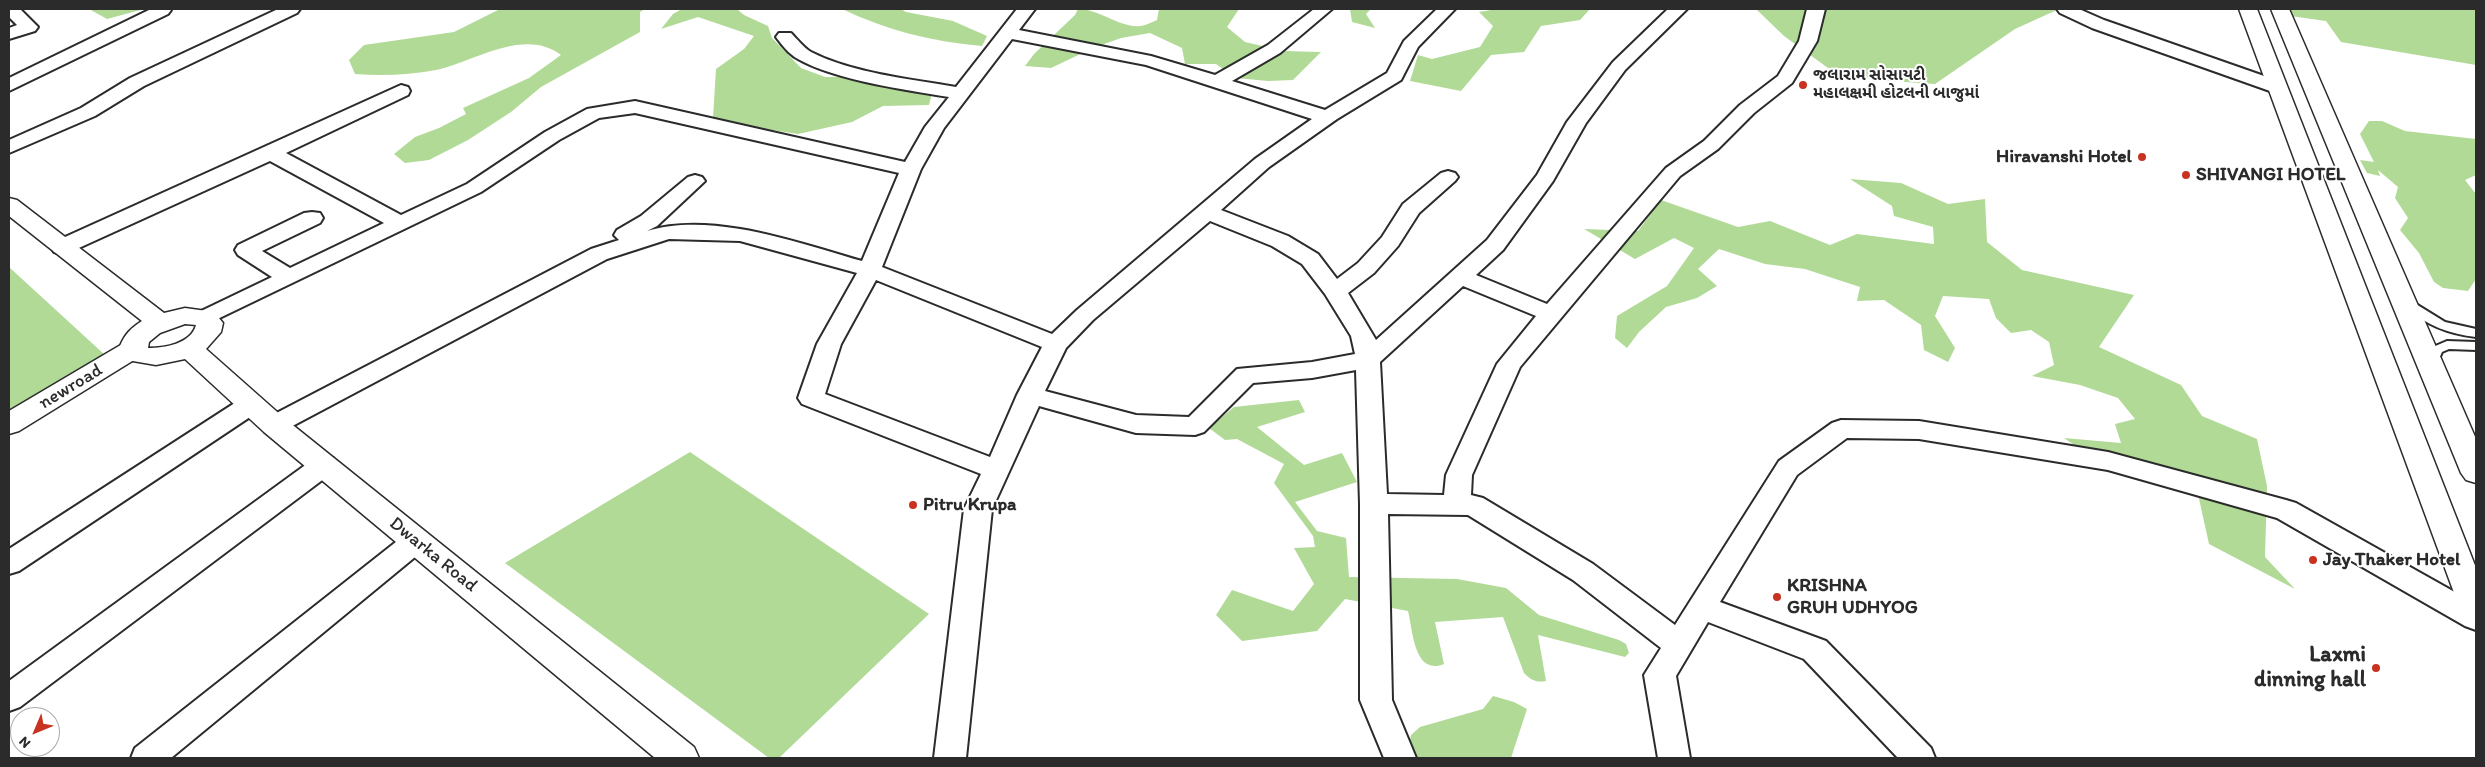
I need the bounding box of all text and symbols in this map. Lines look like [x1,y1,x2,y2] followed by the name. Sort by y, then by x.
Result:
[1813,66,1979,104] place label: જલારામ સોસાયટી મહાલ‌ક્ષમી હોટલની બાજુમાં
[1797,79,1809,91] marker: જલારામ સોસાયટી મહાલ‌ક્ષમી હોટલની બાજુમાં
[1996,146,2132,168] place label: Hiravanshi Hotel
[2136,151,2148,163] marker: Hiravanshi Hotel
[2196,164,2345,186] place label: SHIVANGI HOTEL
[2180,169,2192,181] marker: SHIVANGI HOTEL
[35,359,107,415] street label: newroad
[923,494,1016,516] place label: Pitru Krupa
[907,499,919,511] marker: Pitru Krupa
[384,513,482,597] street label: Dwarka Road
[2323,549,2460,571] place label: Jay Thaker Hotel
[2307,554,2319,566] marker: Jay Thaker Hotel
[1787,575,1918,619] place label: KRISHNA GRUH UDHYOG
[1771,591,1783,603] marker: KRISHNA GRUH UDHYOG
[2254,642,2366,694] place label: Laxmi dinning hall
[2370,662,2382,674] marker: Laxmi dinning hall
[10,707,60,757] north arrow
[15,733,34,752] text: N

